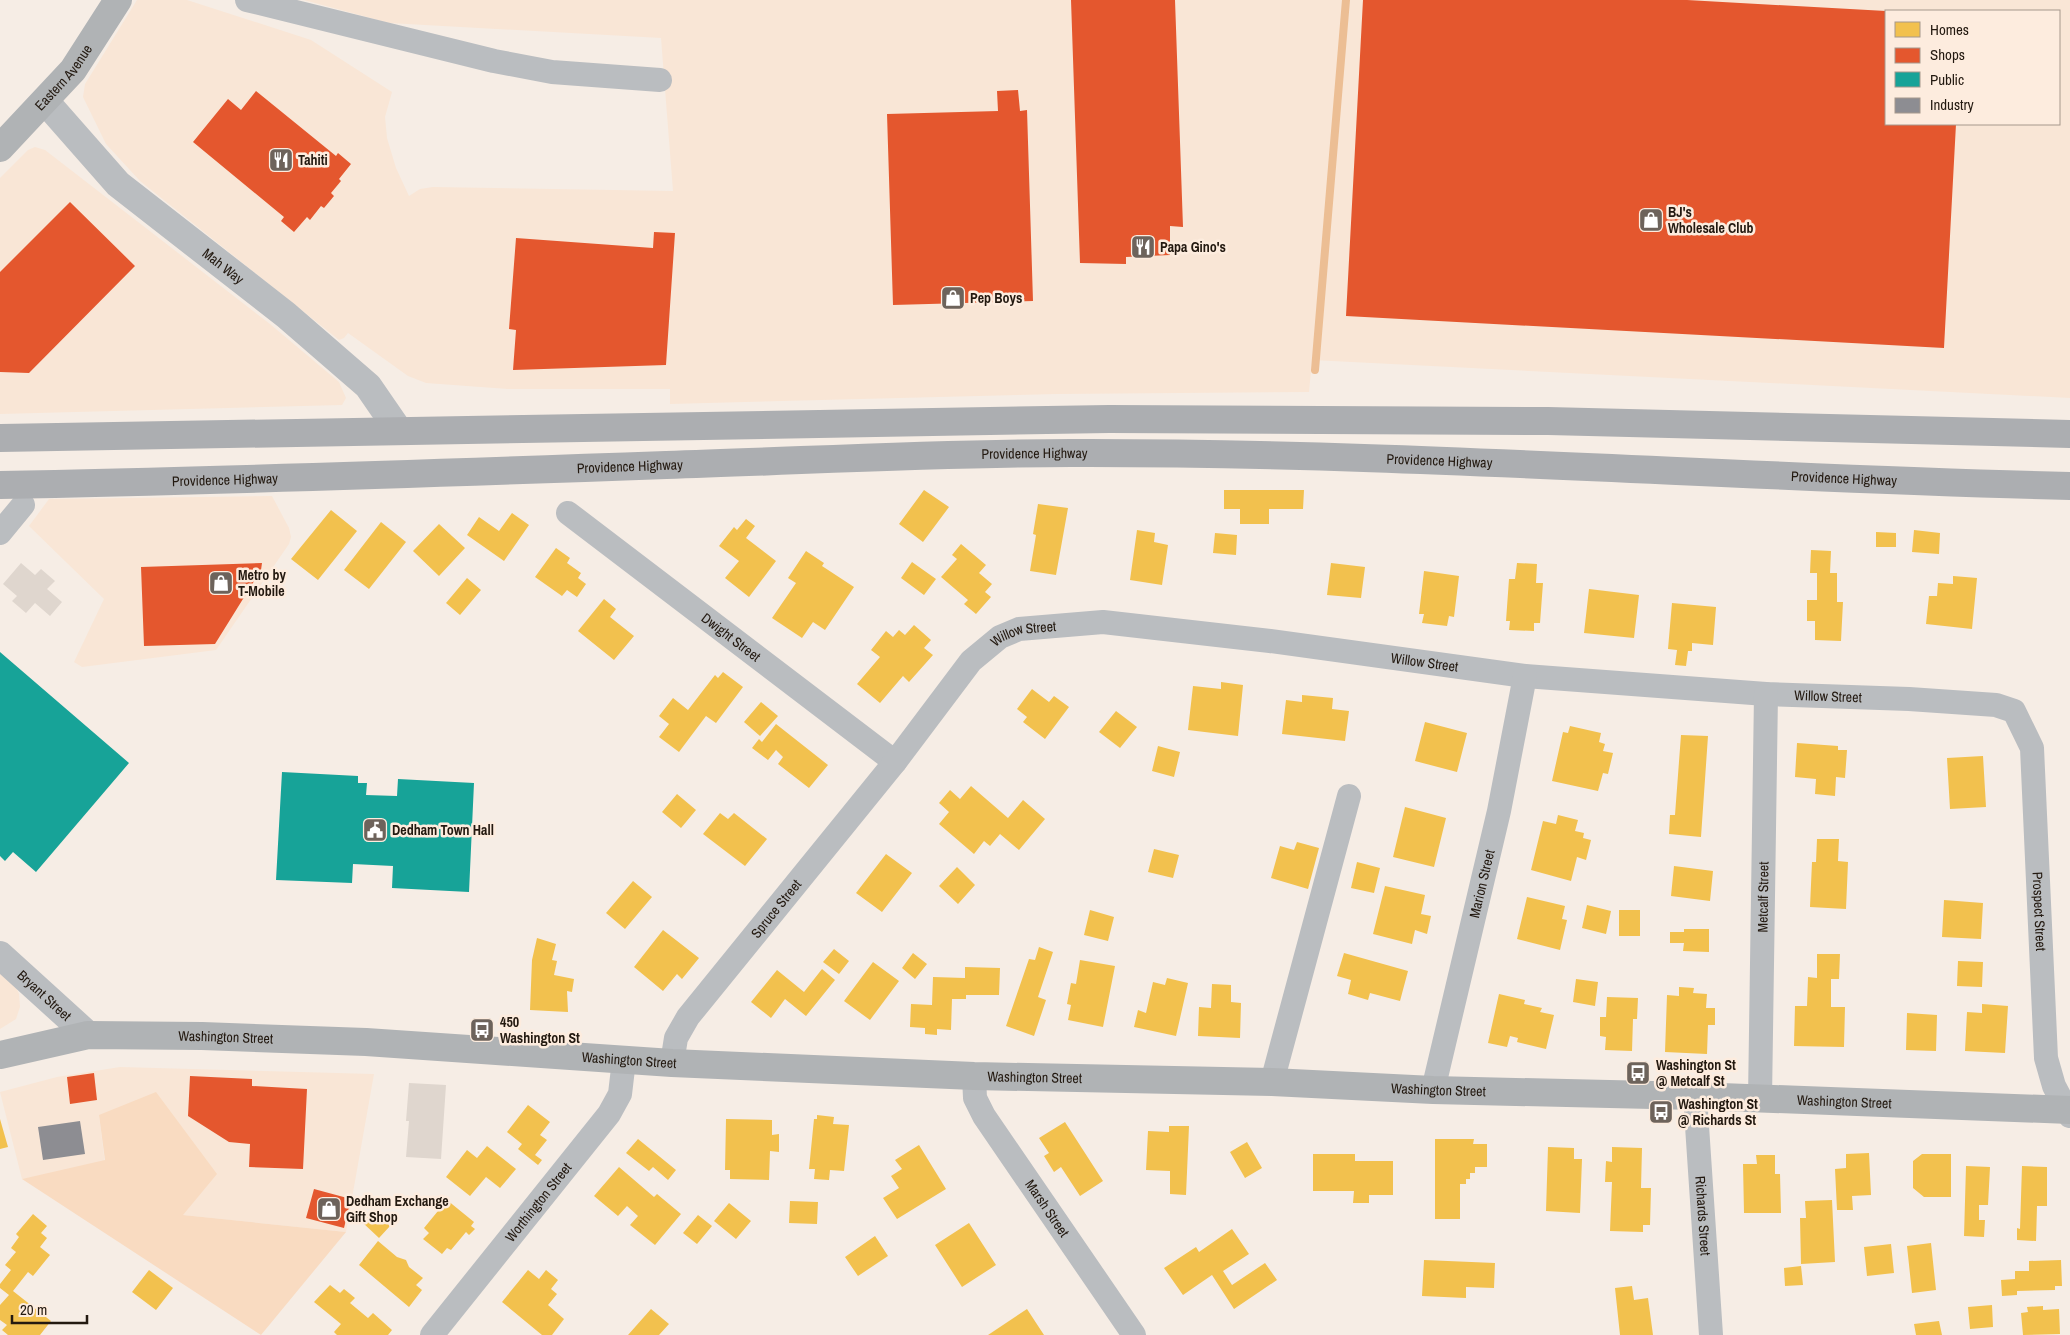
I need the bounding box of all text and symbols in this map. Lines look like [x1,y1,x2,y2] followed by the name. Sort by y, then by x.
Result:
[1885,10,2060,125] legend
[1930,19,1969,40] text: Homes
[31,41,96,114] street label: Eastern Avenue
[1930,44,1965,65] text: Shops
[1930,69,1964,90] text: Public
[1930,94,1975,115] text: Industry
[268,147,294,173] restaurant icon: Tahiti
[298,151,328,169] place label: Tahiti
[1668,203,1753,237] place label: BJ's Wholesale Club
[1638,207,1664,233] shop icon: BJ's Wholesale Club
[1130,234,1156,260] restaurant icon: Papa Gino's
[1160,238,1226,256] place label: Papa Gino's
[199,244,248,288] street label: Mah Way
[940,285,966,311] shop icon: Pep Boys
[970,289,1022,307] place label: Pep Boys
[981,444,1088,463] street label: Providence Highway
[1386,450,1493,472] street label: Providence Highway
[576,455,683,477] street label: Providence Highway
[1791,467,1898,489] street label: Providence Highway
[172,469,278,490] street label: Providence Highway
[238,566,286,600] place label: Metro by T-Mobile
[208,570,234,596] shop icon: Metro by T-Mobile
[698,609,764,665] street label: Dwight Street
[987,617,1057,650] street label: Willow Street
[1390,649,1459,676] street label: Willow Street
[1794,686,1862,706] street label: Willow Street
[362,817,388,843] public building icon: Dedham Town Hall
[392,821,494,839] place label: Dedham Town Hall
[1465,848,1499,920] street label: Marion Street
[1753,861,1773,933] street label: Metcalf Street
[2029,871,2050,951] street label: Prospect Street
[747,876,805,942] street label: Spruce Street
[14,966,75,1025] street label: Bryant Street
[500,1013,580,1047] place label: 450 Washington St
[469,1017,495,1043] bus stop icon: 450 Washington St
[178,1027,273,1048] street label: Washington Street
[581,1048,677,1072] street label: Washington Street
[1656,1056,1736,1090] place label: Washington St @ Metcalf St
[1625,1060,1651,1086] bus stop icon: Washington St @ Metcalf St
[987,1067,1082,1087] street label: Washington Street
[1391,1079,1486,1100] street label: Washington Street
[1797,1091,1892,1112] street label: Washington Street
[1678,1095,1758,1129] place label: Washington St @ Richards St
[1648,1099,1674,1125] bus stop icon: Washington St @ Richards St
[501,1159,575,1246] street label: Worthington Street
[1691,1175,1715,1256] street label: Richards Street
[1021,1176,1073,1241] street label: Marsh Street
[346,1192,449,1226] place label: Dedham Exchange Gift Shop
[316,1196,342,1222] shop icon: Dedham Exchange Gift Shop
[12,1292,88,1324] scale bar
[20,1299,47,1320] text: 20 m

